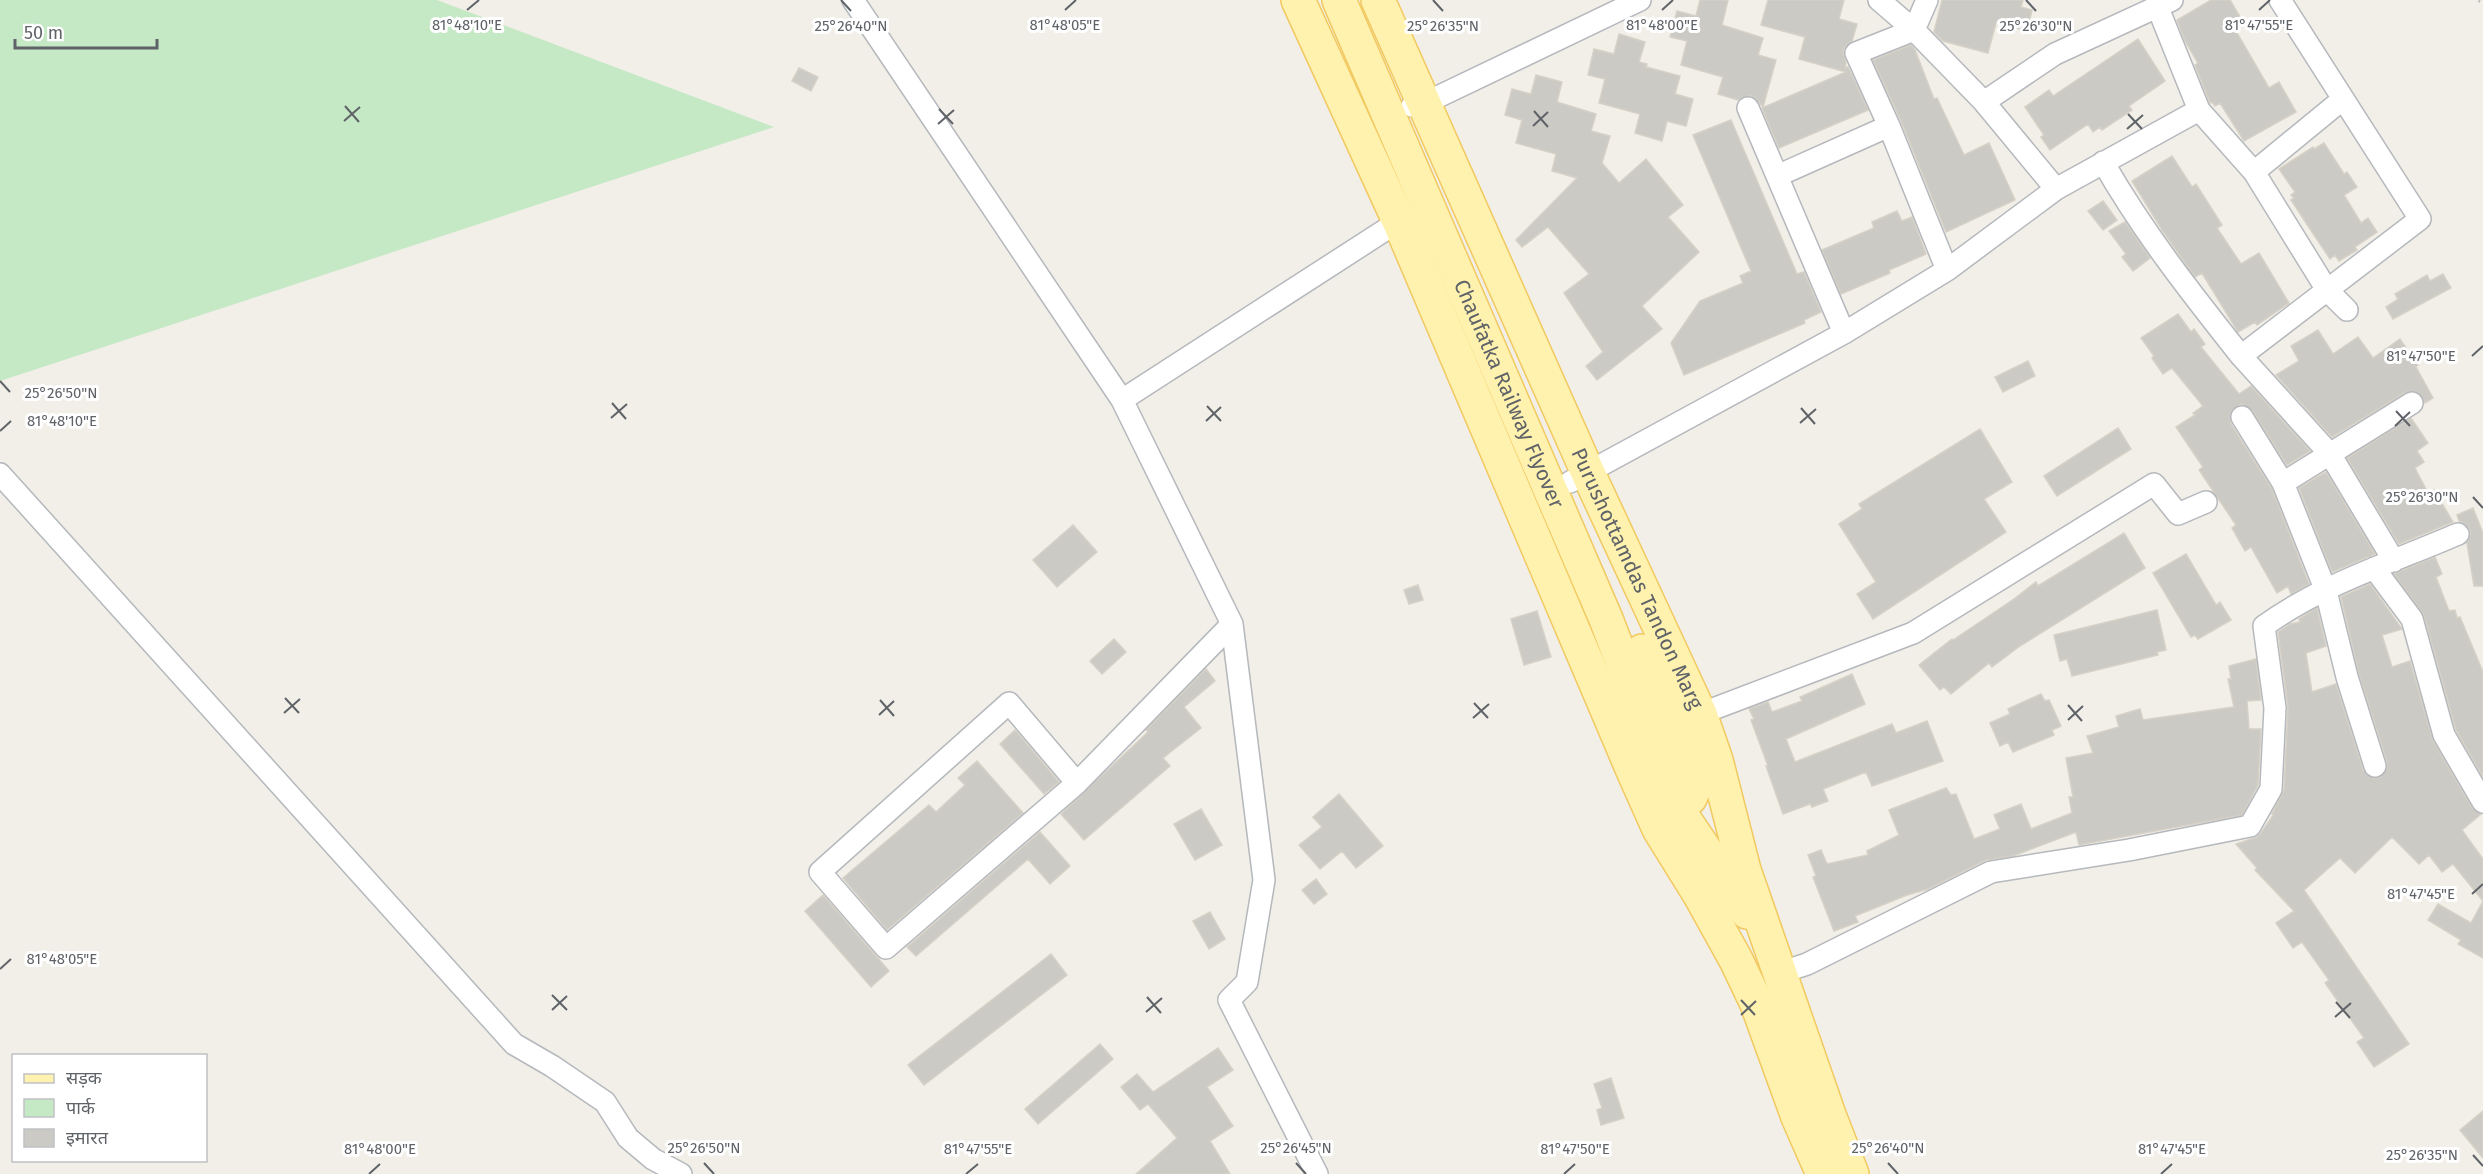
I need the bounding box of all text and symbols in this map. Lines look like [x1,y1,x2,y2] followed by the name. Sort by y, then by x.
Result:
[15,12,158,50] scale bar
[432,16,502,34] text: 81°48'10"E
[1030,16,1100,34] text: 81°48'05"E
[1626,16,1698,34] text: 81°48'00"E
[2225,16,2293,34] text: 81°47'55"E
[815,17,887,35] text: 25°26'40"N
[1407,17,1479,35] text: 25°26'35"N
[2000,17,2072,35] text: 25°26'30"N
[24,22,63,44] text: 50 m
[1448,275,1570,512] street label: Chaufatka Railway Flyover
[2386,347,2456,365] text: 81°47'50"E
[24,384,98,402] text: 25°26'50"N
[27,412,97,430] text: 81°48'10"E
[1566,444,1709,713] street label: Purushottamdas Tandon Marg
[2386,488,2458,506] text: 25°26'30"N
[2387,885,2455,903] text: 81°47'45"E
[27,950,97,968] text: 81°48'05"E
[12,1054,207,1162] legend
[66,1067,103,1089] text: सड़क
[66,1097,96,1119] text: पार्क
[66,1127,109,1149] text: इमारत
[667,1139,741,1157] text: 25°26'50"N
[1260,1139,1332,1157] text: 25°26'45"N
[1852,1139,1924,1157] text: 25°26'40"N
[344,1140,416,1158] text: 81°48'00"E
[944,1140,1012,1158] text: 81°47'55"E
[1540,1140,1610,1158] text: 81°47'50"E
[2138,1140,2206,1158] text: 81°47'45"E
[2386,1146,2458,1164] text: 25°26'35"N

